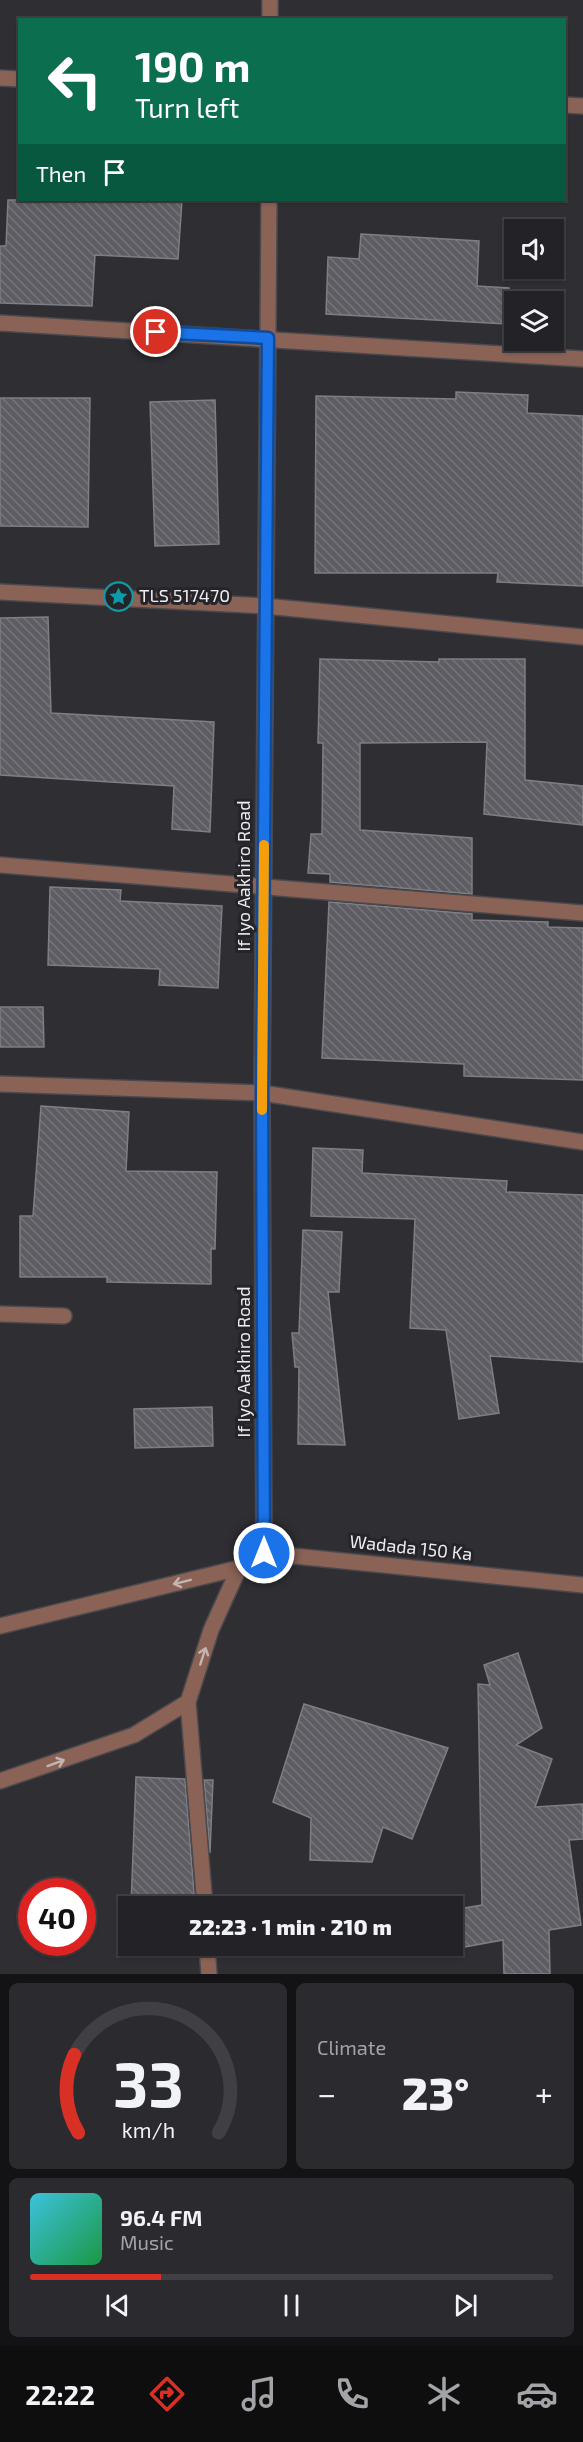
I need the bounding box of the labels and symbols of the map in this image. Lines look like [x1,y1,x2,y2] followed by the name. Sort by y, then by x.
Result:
[130,306,181,357] pin
[102,580,134,612] place icon: TLS 517470
[139,584,230,606] place label: TLS 517470
[232,800,254,952] street label: If Iyo Aakhiro Road
[232,1286,254,1438] street label: If Iyo Aakhiro Road
[232,1521,296,1585] position arrow
[349,1530,474,1564] street label: Wadada 150 Ka
[173,1576,192,1588] one-way arrow
[198,1647,209,1666] one-way arrow
[46,1757,65,1768] one-way arrow
[18,1878,96,1956] speed limit sign: 40

